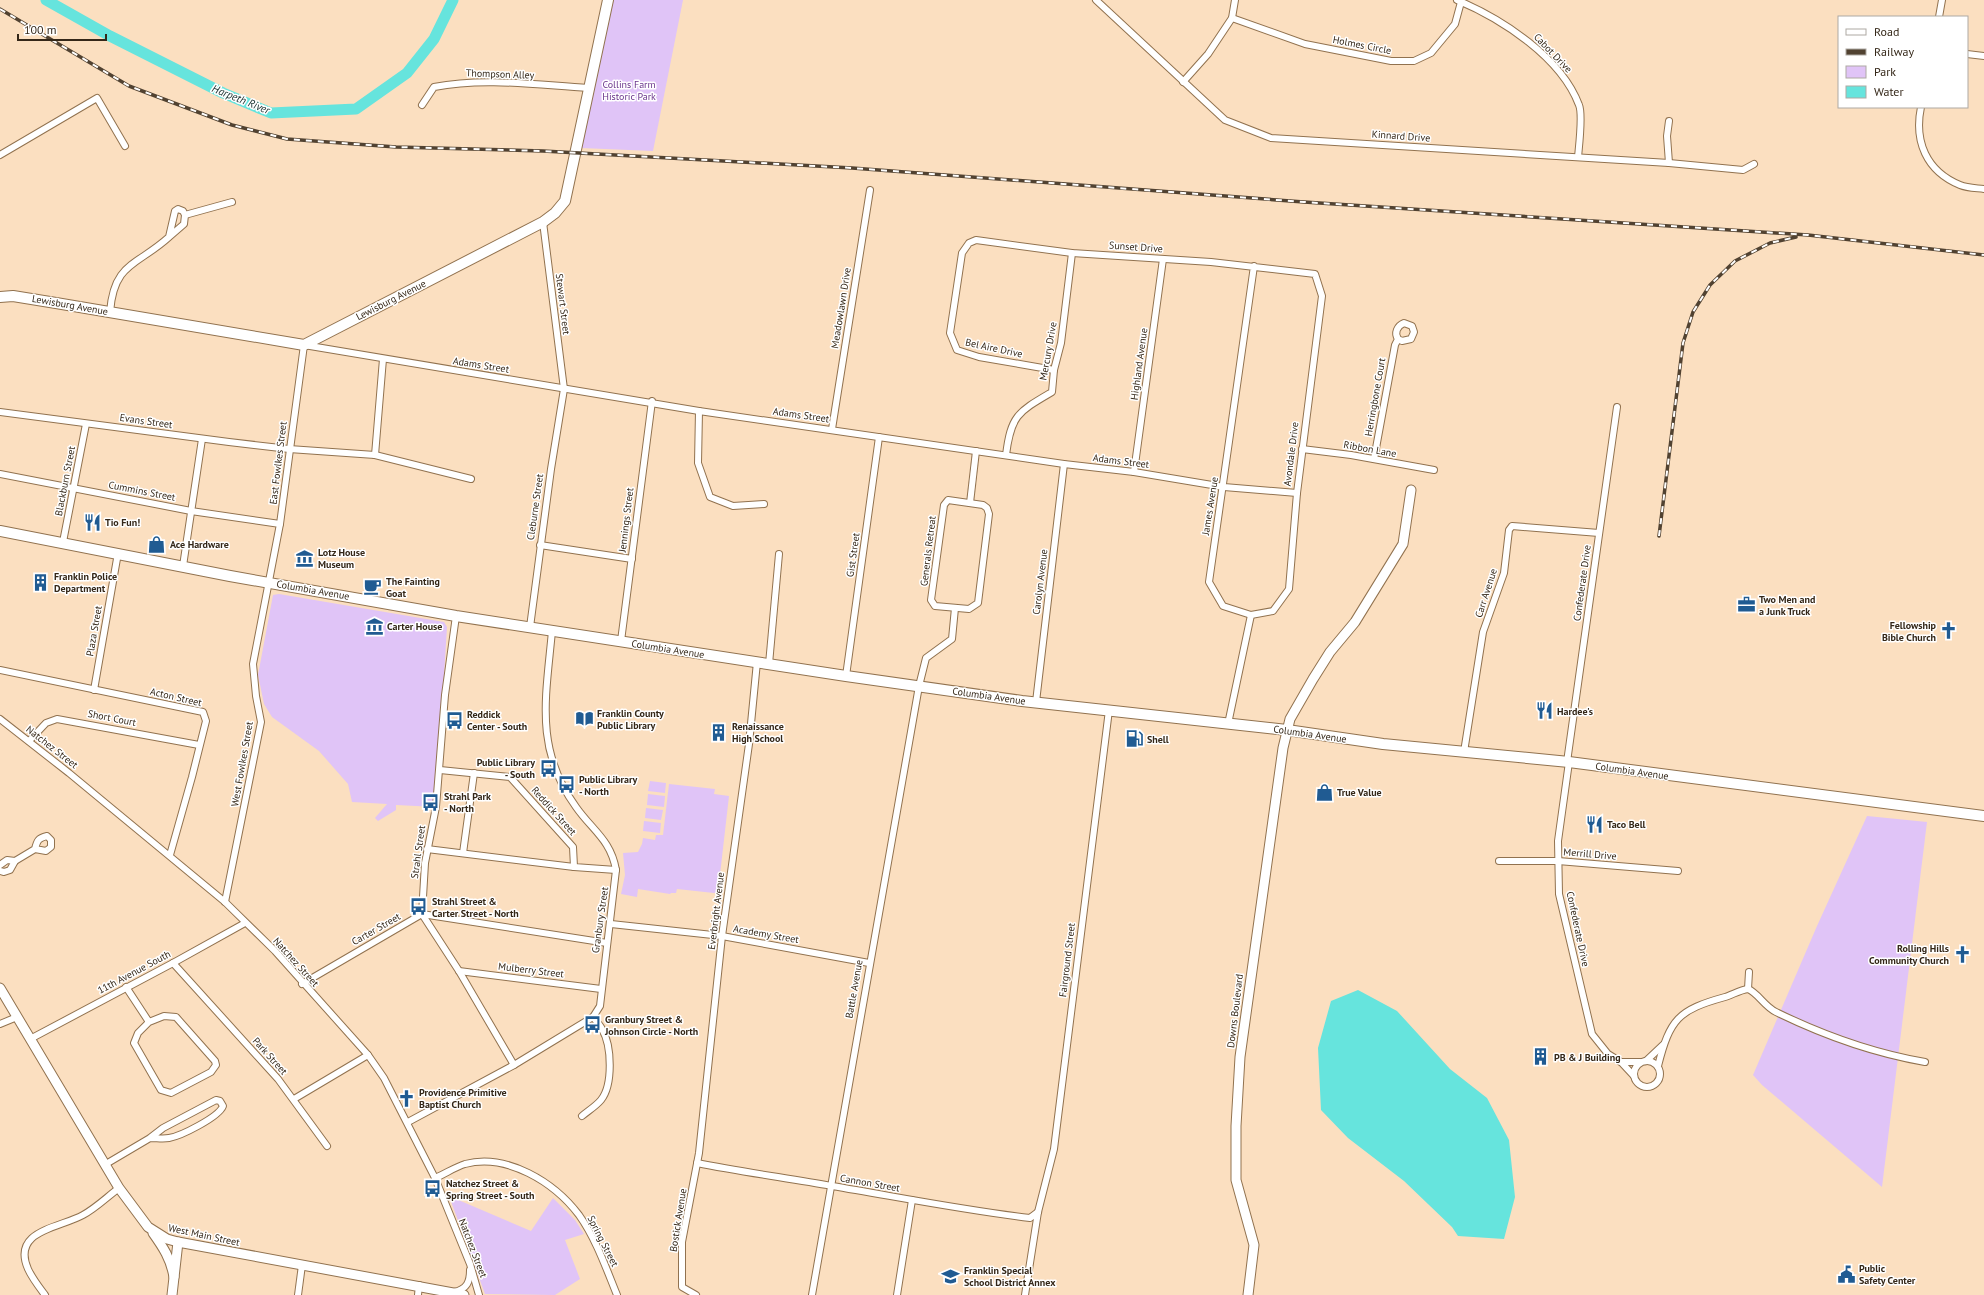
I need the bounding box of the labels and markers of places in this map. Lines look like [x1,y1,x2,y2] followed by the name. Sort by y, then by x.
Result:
[82,512,102,532] restaurant icon: Tio Fun!
[105,516,140,529] place label: Tio Fun!
[147,534,167,554] shop icon: Ace Hardware
[170,538,229,551] place label: Ace Hardware
[318,546,365,571] place label: Lotz House Museum
[295,548,315,568] museum icon: Lotz House Museum
[54,570,117,595] place label: Franklin Police Department
[31,572,51,592] building icon: Franklin Police Department
[386,575,440,600] place label: The Fainting Goat
[363,577,383,597] cafe icon: The Fainting Goat
[1759,593,1815,618] place label: Two Men and a Junk Truck
[1736,595,1756,615] office icon: Two Men and a Junk Truck
[364,616,384,636] museum icon: Carter House
[1882,619,1937,644] place label: Fellowship Bible Church
[387,620,442,633] place label: Carter House
[1939,621,1959,641] church icon: Fellowship Bible Church
[1534,701,1554,721] restaurant icon: Hardee's
[1557,705,1593,718] place label: Hardee's
[597,707,664,732] place label: Franklin County Public Library
[467,708,527,733] place label: Reddick Center - South
[574,709,594,729] library icon: Franklin County Public Library
[444,710,464,730] bus stop icon: Reddick Center - South
[732,720,784,745] place label: Renaissance High School
[709,722,729,742] building icon: Renaissance High School
[1124,729,1144,749] fuel station icon: Shell
[1147,733,1169,746] place label: Shell
[477,756,535,781] place label: Public Library - South
[538,758,558,778] bus stop icon: Public Library - South
[579,773,638,798] place label: Public Library - North
[556,775,576,795] bus stop icon: Public Library - North
[1314,782,1334,802] shop icon: True Value
[1337,786,1382,799] place label: True Value
[444,790,491,815] place label: Strahl Park - North
[421,792,441,812] bus stop icon: Strahl Park - North
[1584,814,1604,834] restaurant icon: Taco Bell
[1607,818,1646,831] place label: Taco Bell
[432,895,519,920] place label: Strahl Street & Carter Street - North
[409,897,429,917] bus stop icon: Strahl Street & Carter Street - North
[1869,942,1949,967] place label: Rolling Hills Community Church
[1952,944,1972,964] church icon: Rolling Hills Community Church
[604,1013,698,1038] place label: Granbury Street & Johnson Circle - North
[582,1015,602,1035] bus stop icon: Granbury Street & Johnson Circle - North
[1531,1047,1551,1067] building icon: PB & J Building
[1554,1051,1621,1064] place label: PB & J Building
[419,1086,507,1111] place label: Providence Primitive Baptist Church
[396,1088,416,1108] church icon: Providence Primitive Baptist Church
[446,1177,535,1202] place label: Natchez Street & Spring Street - South
[423,1179,443,1199] bus stop icon: Natchez Street & Spring Street - South
[1859,1262,1916,1287] place label: Public Safety Center
[964,1264,1056,1289] place label: Franklin Special School District Annex
[1836,1264,1856,1284] public building icon: Public Safety Center
[941,1266,961,1286] school or university icon: Franklin Special School District Annex

